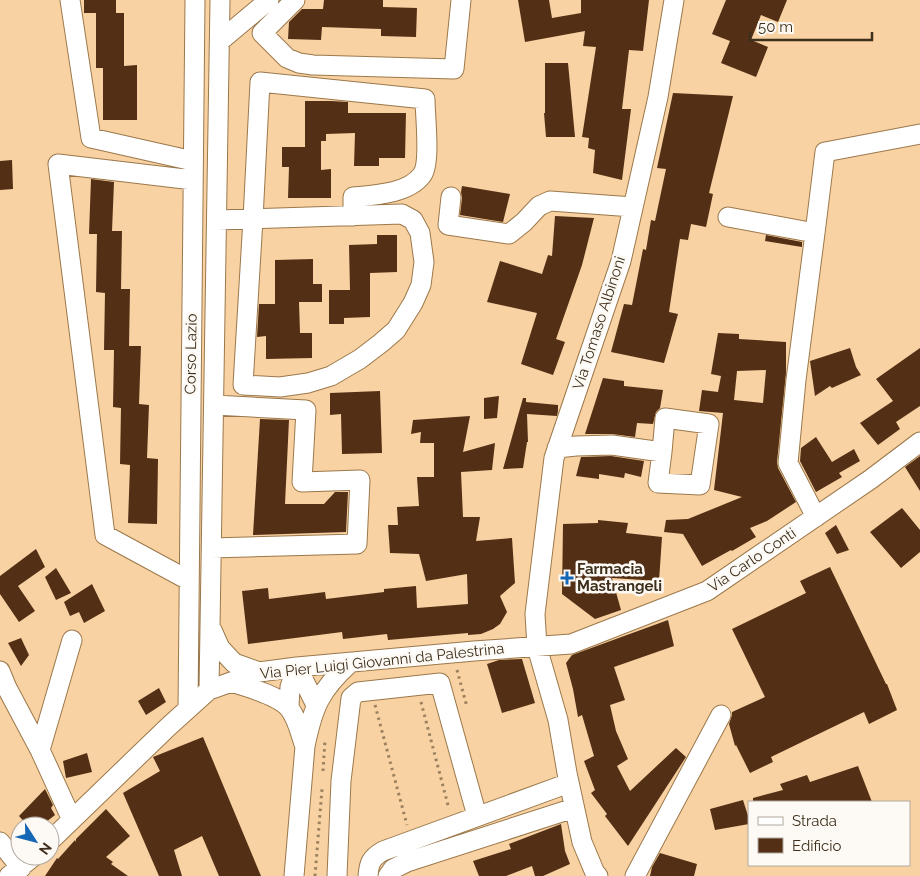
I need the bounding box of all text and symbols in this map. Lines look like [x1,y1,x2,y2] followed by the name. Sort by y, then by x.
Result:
[750,10,872,42] scale bar
[758,18,793,36] text: 50 m
[569,254,629,392] street label: Via Tomaso Albinoni
[181,313,201,395] street label: Corso Lazio
[705,524,799,596] street label: Via Carlo Conti
[577,560,662,595] place label: Farmacia Mastrangeli
[561,572,573,584] marker: Farmacia Mastrangeli
[259,639,505,683] street label: Via Pier Luigi Giovanni da Palestrina
[748,801,910,866] legend
[792,812,837,830] text: Strada
[10,816,60,866] north arrow
[792,837,842,855] text: Edificio
[36,840,55,858] text: N

